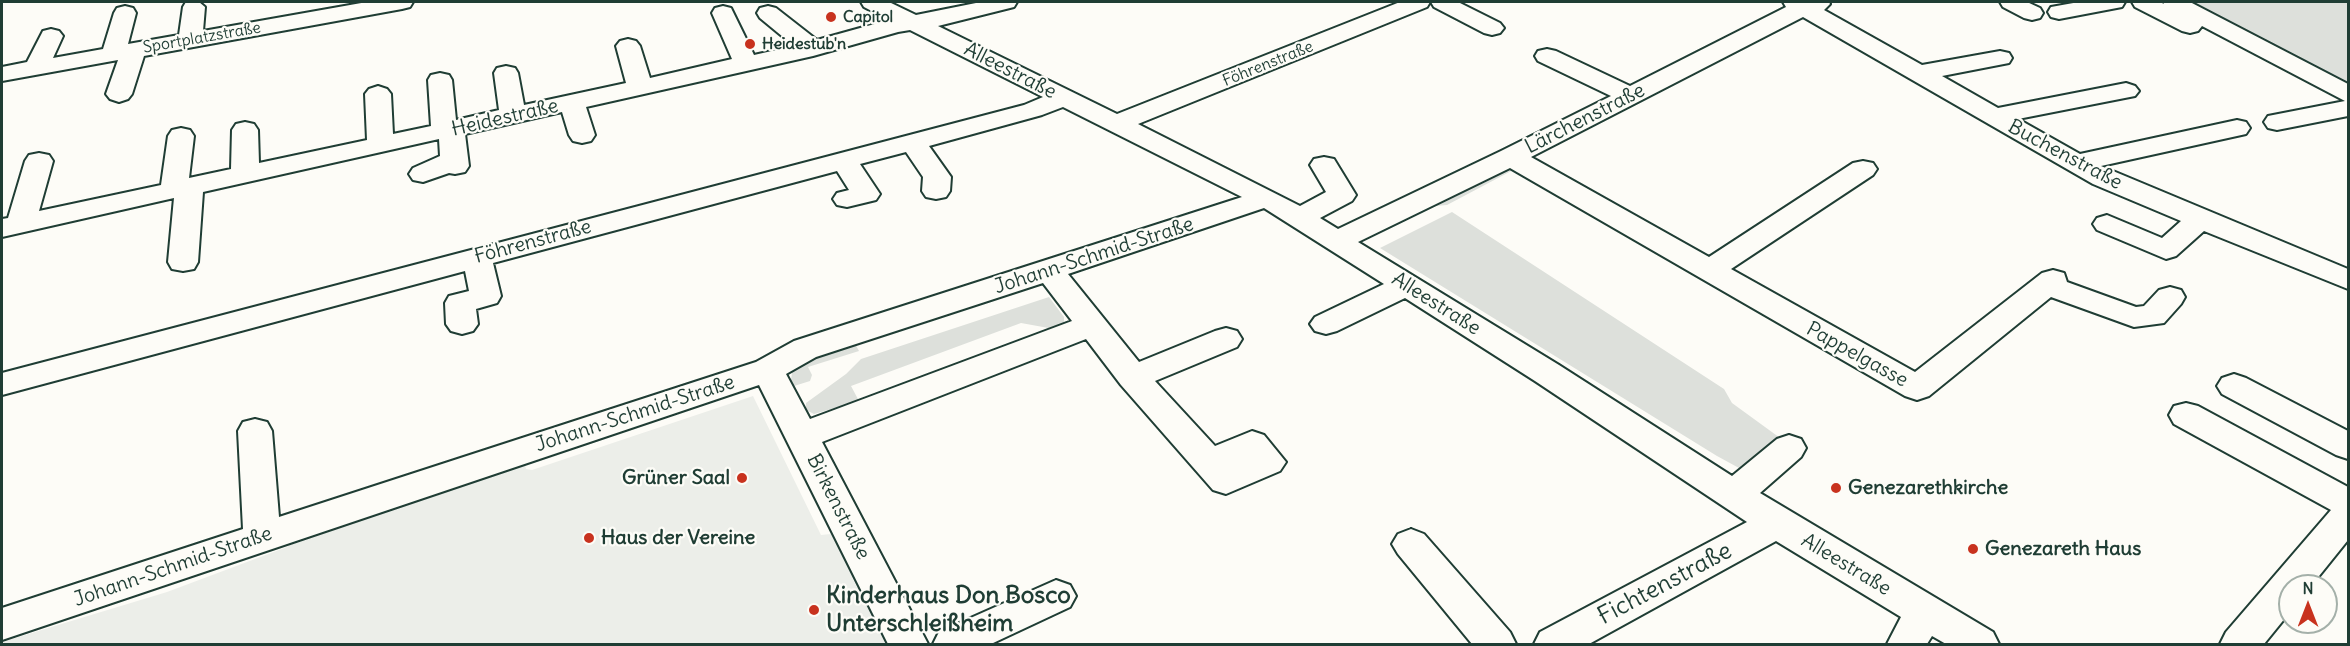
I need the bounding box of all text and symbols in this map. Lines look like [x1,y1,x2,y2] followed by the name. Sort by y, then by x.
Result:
[843,7,893,27] place label: Capitol
[824,10,838,24] marker: Capitol
[142,18,262,58] street label: Sportplatzstraße
[762,34,846,54] place label: Heidestub'n
[743,37,757,51] marker: Heidestub'n
[1220,37,1316,91] street label: Föhrenstraße
[960,38,1060,104] street label: Alleestraße
[1521,79,1649,159] street label: Lärchenstraße
[449,94,561,142] street label: Heidestraße
[2004,115,2126,195] street label: Buchenstraße
[991,212,1197,300] street label: Johann-Schmid-Straße
[472,215,594,269] street label: Föhrenstraße
[1387,267,1485,341] street label: Alleestraße
[1802,317,1912,393] street label: Pappelgasse
[532,370,738,458] street label: Johann-Schmid-Straße
[801,450,875,564] street label: Birkenstraße
[622,466,730,490] place label: Grüner Saal
[735,471,749,485] marker: Grüner Saal
[1848,476,2008,500] place label: Genezarethkirche
[1829,481,1843,495] marker: Genezarethkirche
[71,522,275,612] street label: Johann-Schmid-Straße
[601,526,755,550] place label: Haus der Vereine
[1797,529,1895,601] street label: Alleestraße
[582,531,596,545] marker: Haus der Vereine
[1593,537,1737,631] street label: Fichtenstraße
[1985,537,2141,561] place label: Genezareth Haus
[1966,542,1980,556] marker: Genezareth Haus
[2278,574,2338,634] north arrow
[2302,578,2314,598] text: N
[826,582,1071,638] place label: Kinderhaus Don Bosco Unterschleißheim
[807,603,821,617] marker: Kinderhaus Don Bosco Unterschleißheim

